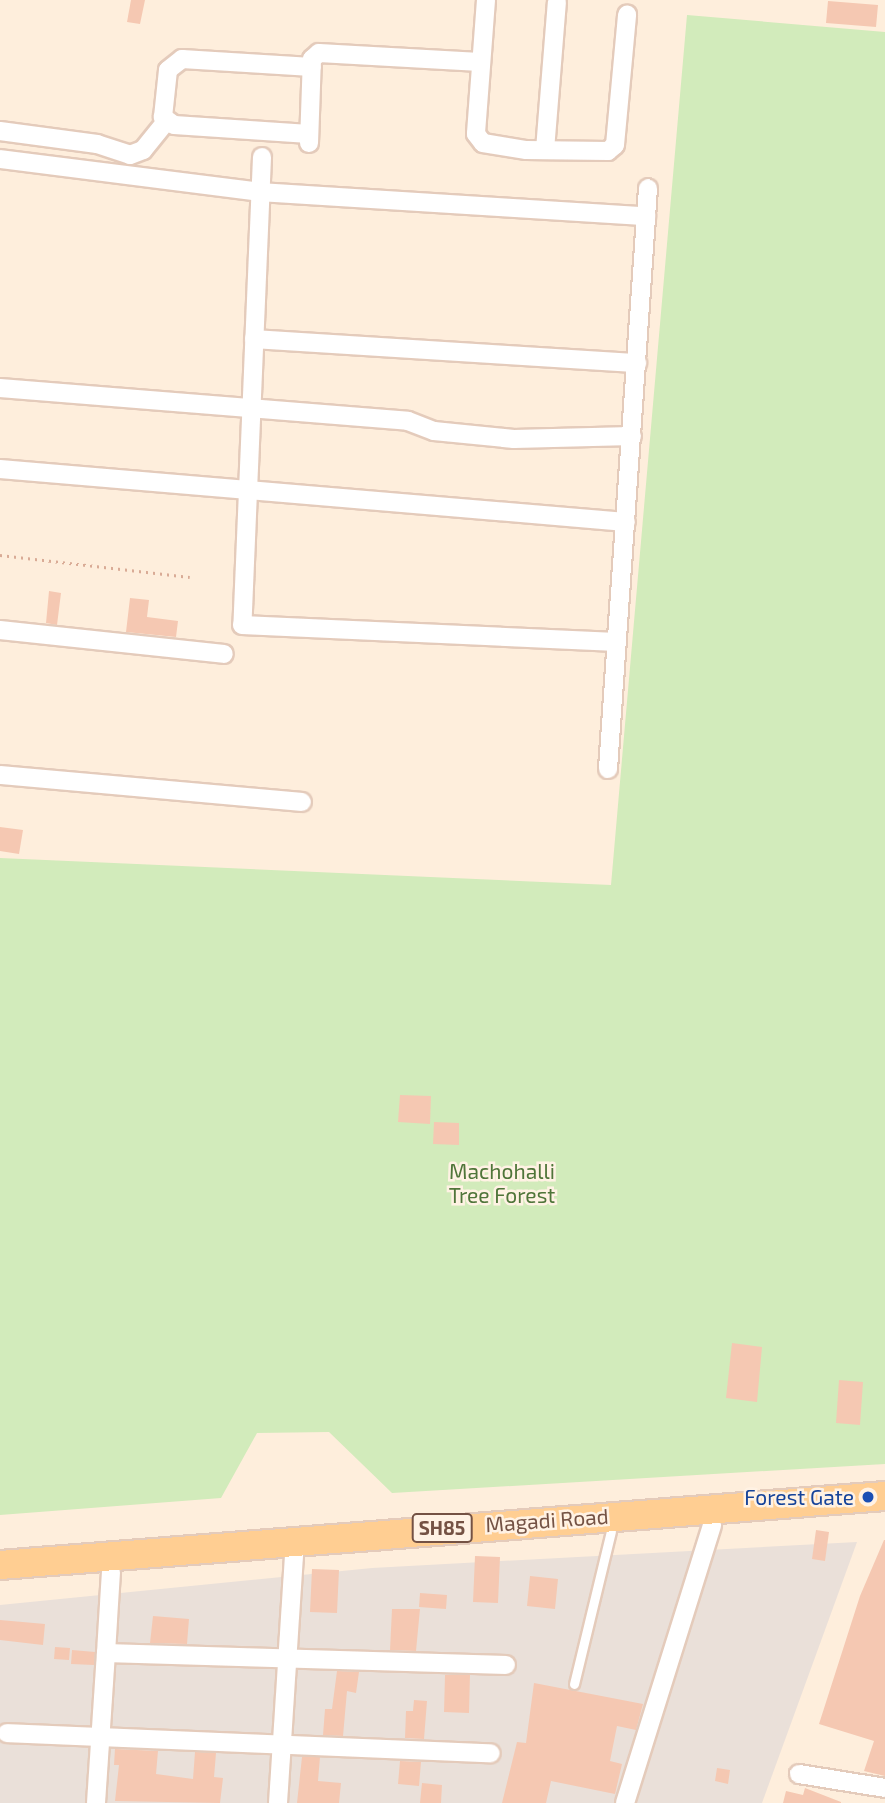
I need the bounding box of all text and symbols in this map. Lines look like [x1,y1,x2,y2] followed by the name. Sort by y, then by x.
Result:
[449,1158,555,1208] park label: Machohalli Tree Forest
[744,1484,854,1510] place label: Forest Gate
[860,1489,876,1505] marker: Forest Gate
[485,1503,609,1537] street label: Magadi Road
[410,1512,474,1544] road number: SH85

